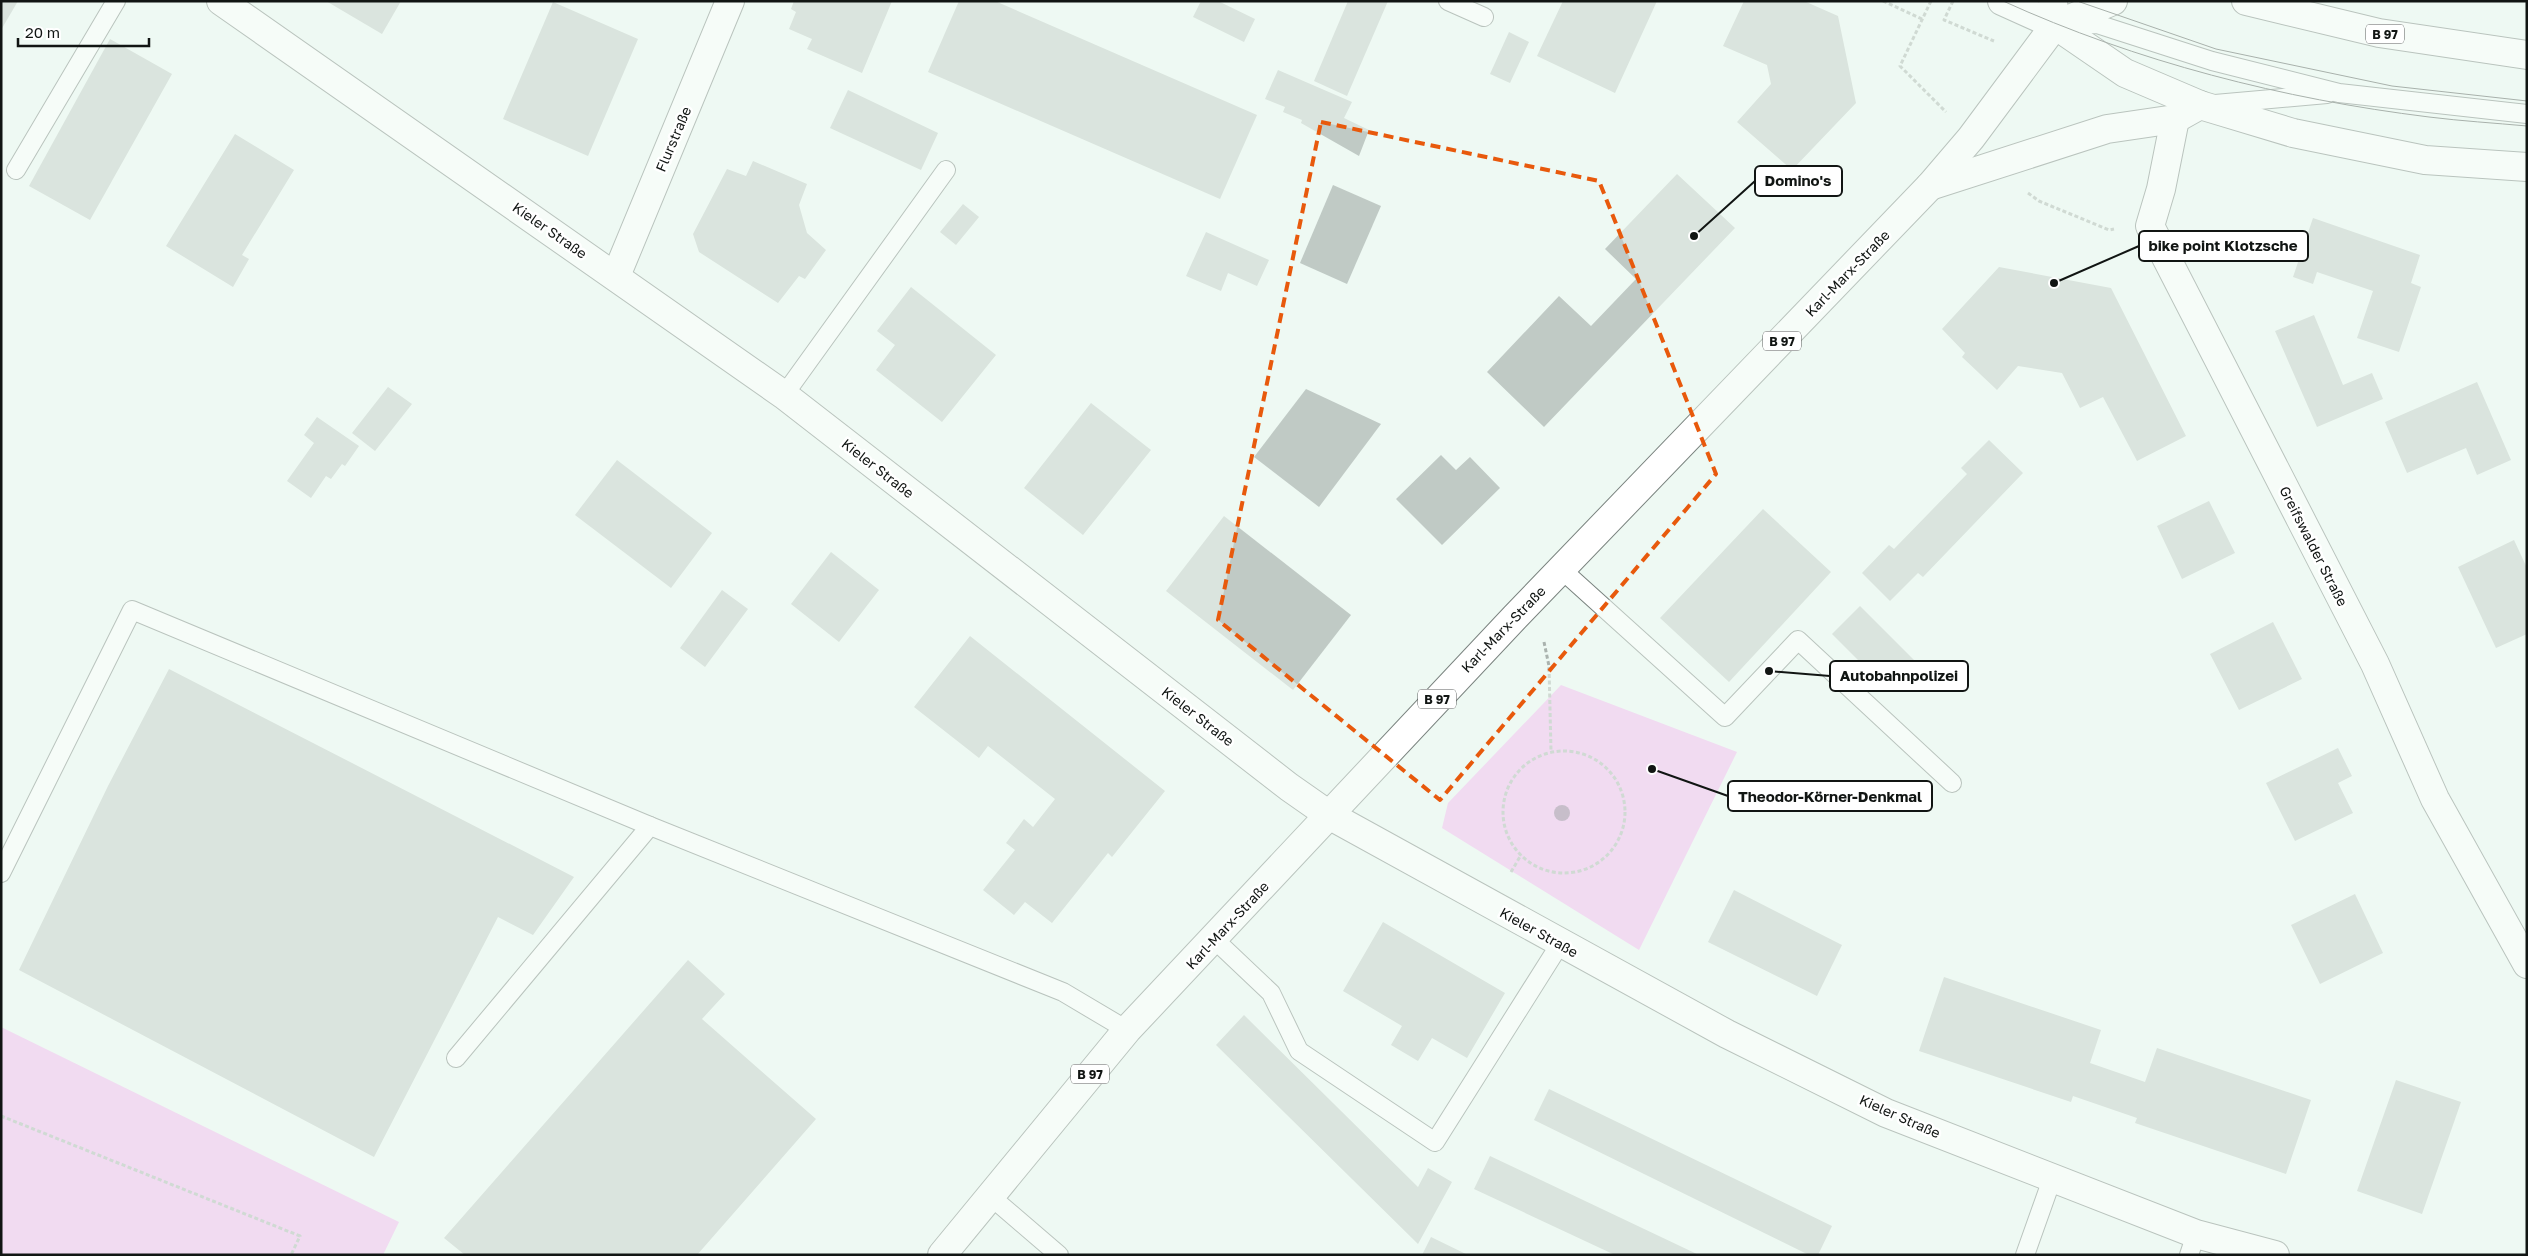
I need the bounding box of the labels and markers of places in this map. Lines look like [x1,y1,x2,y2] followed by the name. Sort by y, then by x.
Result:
[1755,166,1842,196] callout: Domino's
[2139,231,2308,261] callout: bike point Klotzsche
[1830,661,1968,691] callout: Autobahnpolizei
[1728,781,1932,811] callout: Theodor-Körner-Denkmal

